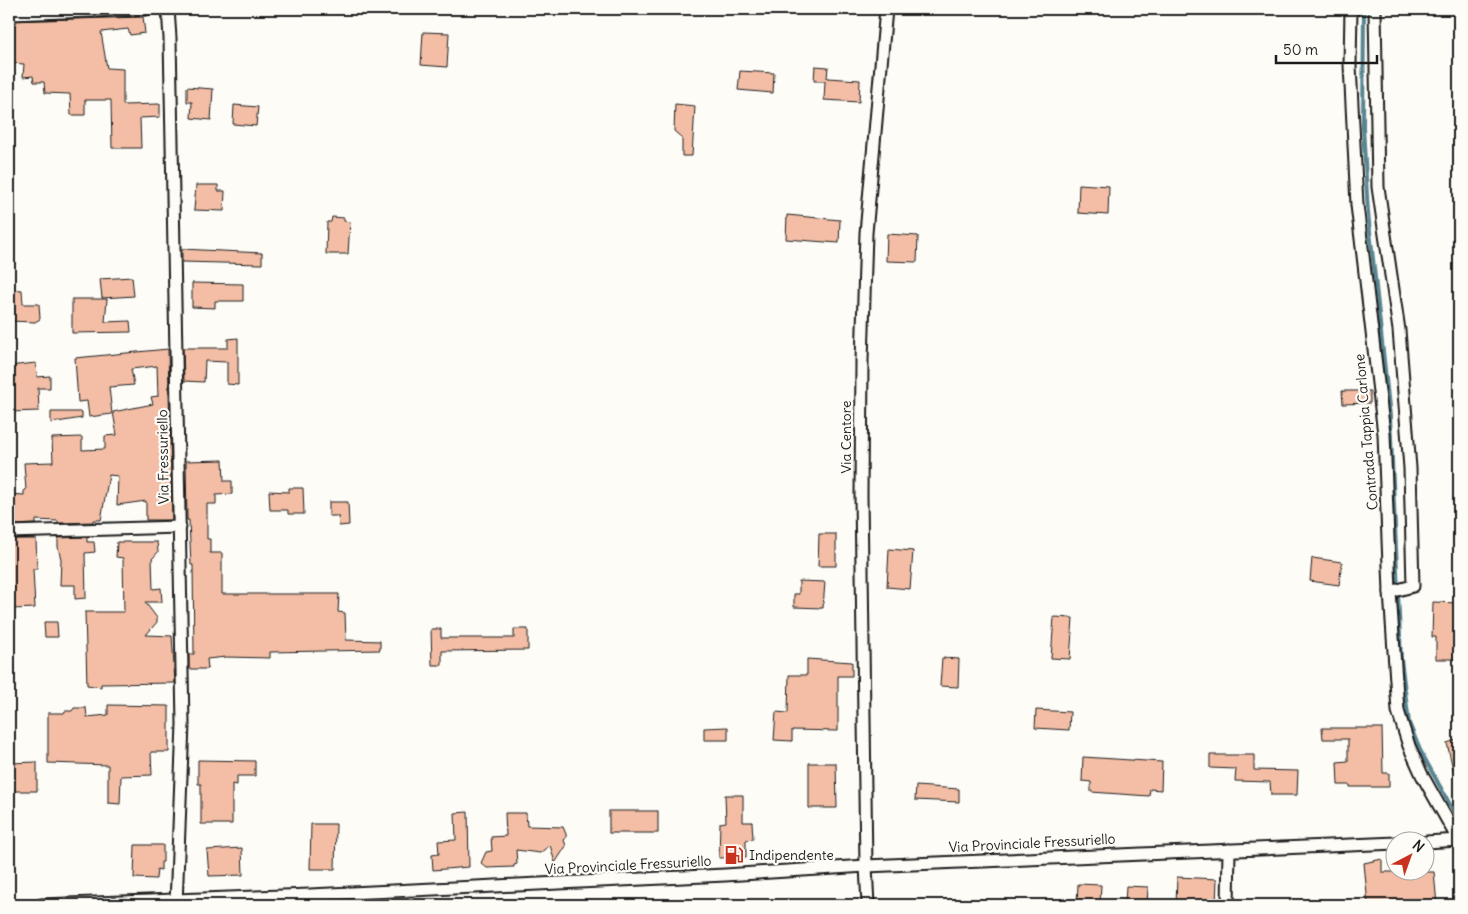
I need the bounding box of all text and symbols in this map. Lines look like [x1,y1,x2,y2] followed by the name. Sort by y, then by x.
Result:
[1276,32,1377,64] scale bar
[1283,40,1318,59] text: 50 m
[1350,353,1382,511] street label: Contrada Tappia Carlone
[837,400,855,474] street label: Via Centore
[153,409,173,505] street label: Via Fressuriello
[948,830,1116,856] street label: Via Provinciale Fressuriello
[1386,832,1436,882] north arrow
[1409,836,1428,856] text: N
[723,844,745,866] fuel station icon: Indipendente
[749,846,834,864] place label: Indipendente
[544,852,712,878] street label: Via Provinciale Fressuriello

